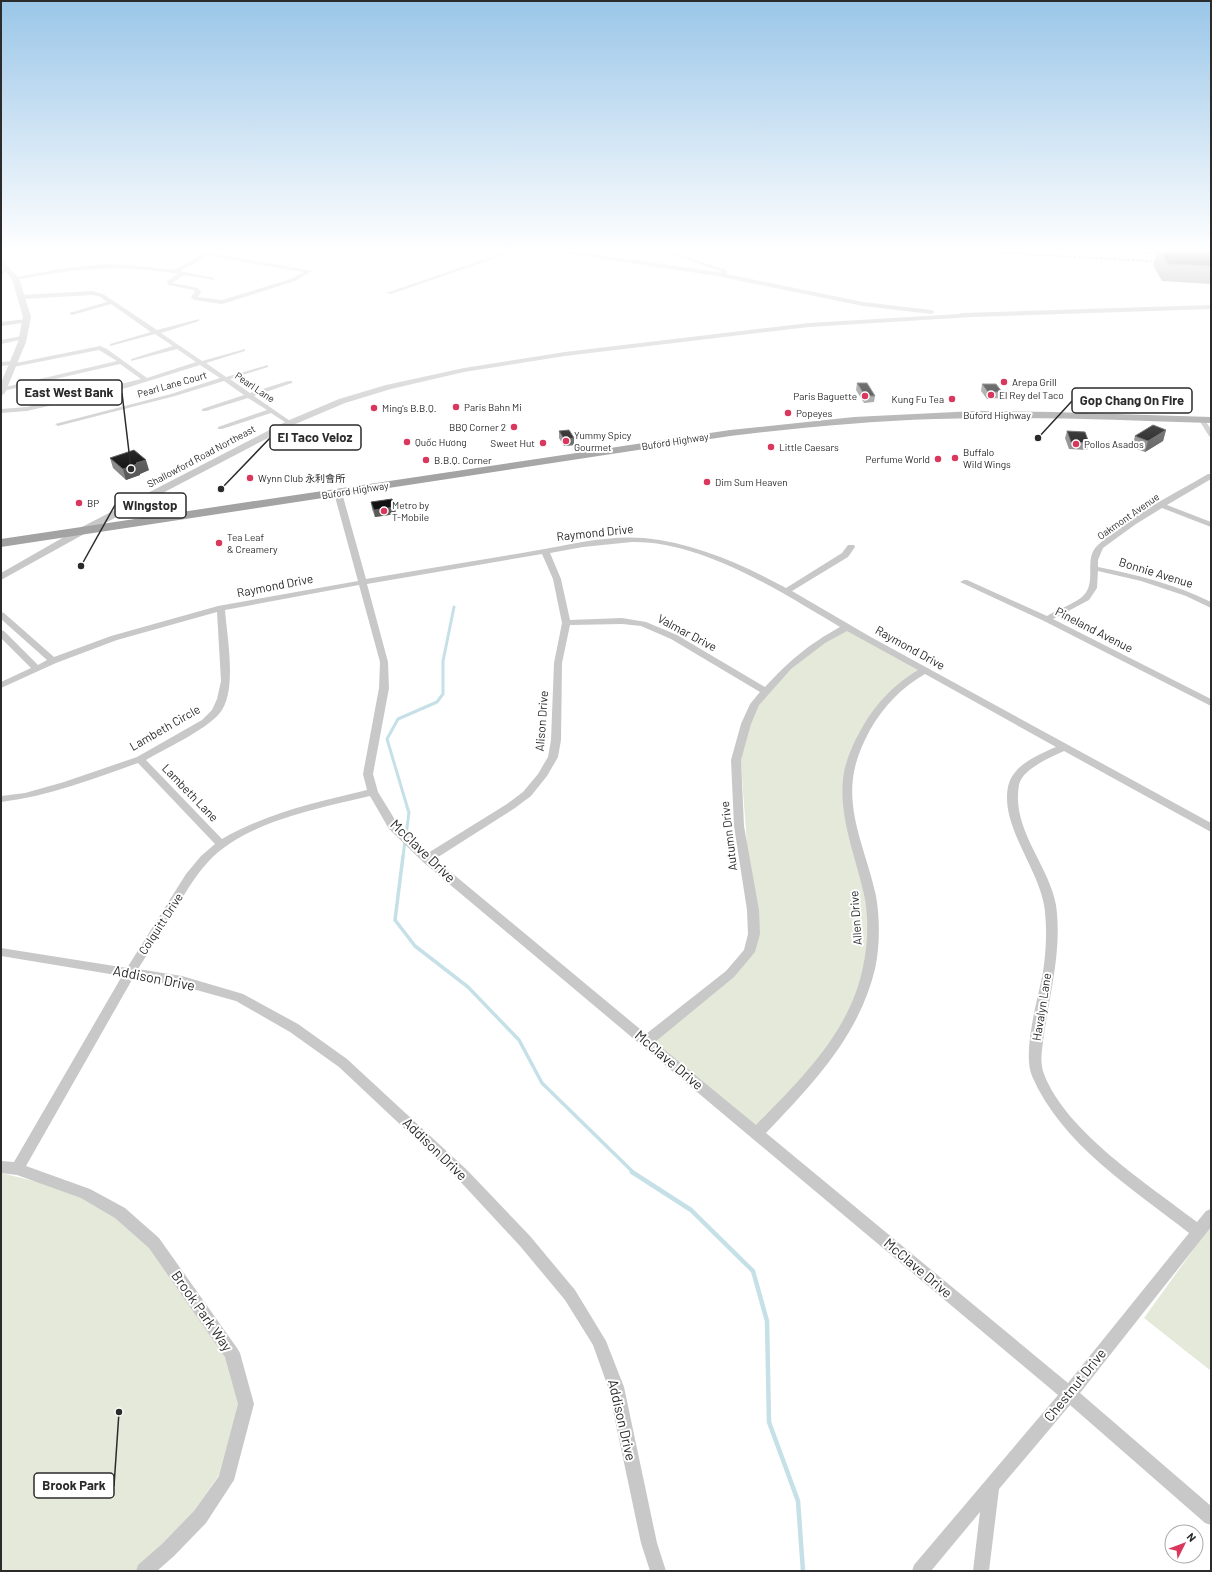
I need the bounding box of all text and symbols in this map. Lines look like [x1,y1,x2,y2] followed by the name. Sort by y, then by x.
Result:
[136,368,209,400] street label: Pearl Lane Court
[233,369,277,405] street label: Pearl Lane
[1012,376,1057,388] place label: Arepa Grill
[999,377,1009,387] marker: Arepa Grill
[17,380,122,405] callout: East West Bank
[24,384,114,400] text: East West Bank
[1072,388,1192,413] callout: Gop Chang On Fire
[999,389,1064,401] place label: El Rey del Taco
[793,390,857,402] place label: Paris Baguette
[986,390,996,400] marker: El Rey del Taco
[860,391,870,401] marker: Paris Baguette
[1080,392,1184,408] text: Gop Chang On Fire
[892,393,944,405] place label: Kung Fu Tea
[947,394,957,404] marker: Kung Fu Tea
[464,401,522,413] place label: Paris Bahn Mi
[382,402,436,414] place label: Ming's B.B.Q.
[451,402,461,412] marker: Paris Bahn Mi
[369,403,379,413] marker: Ming's B.B.Q.
[796,407,833,419] place label: Popeyes
[783,408,793,418] marker: Popeyes
[963,409,1031,421] street label: Buford Highway
[449,421,506,433] place label: BBQ Corner 2
[145,422,257,490] street label: Shallowford Road Northeast
[509,422,519,432] marker: BBQ Corner 2
[270,425,361,450] callout: El Taco Veloz
[278,429,352,445] text: El Taco Veloz
[574,429,632,453] place label: Yummy Spicy Gourmet
[641,430,710,452] street label: Buford Highway
[415,436,467,448] place label: Quốc Hương
[561,436,571,446] marker: Yummy Spicy Gourmet
[402,437,412,447] marker: Quốc Hương
[490,437,535,449] place label: Sweet Hut
[538,438,548,448] marker: Sweet Hut
[1084,438,1144,450] place label: Pollos Asados
[1071,439,1081,449] marker: Pollos Asados
[779,441,839,453] place label: Little Caesars
[766,442,776,452] marker: Little Caesars
[963,446,1011,470] place label: Buffalo Wild Wings
[866,453,930,465] place label: Perfume World
[950,453,960,463] marker: Buffalo Wild Wings
[434,454,492,466] place label: B.B.Q. Corner
[933,454,943,464] marker: Perfume World
[421,455,431,465] marker: B.B.Q. Corner
[258,472,345,484] place label: Wynn Club 永利會所
[245,473,255,483] marker: Wynn Club 永利會所
[715,476,788,488] place label: Dim Sum Heaven
[702,477,712,487] marker: Dim Sum Heaven
[321,479,390,501] street label: Buford Highway
[1095,490,1161,542] street label: Oakmont Avenue
[115,493,186,518] callout: Wingstop
[87,497,99,509] place label: BP
[122,497,178,513] text: Wingstop
[74,498,84,508] marker: BP
[392,499,429,523] place label: Metro by T-Mobile
[379,506,389,516] marker: Metro by T-Mobile
[556,521,634,543] street label: Raymond Drive
[227,531,278,555] place label: Tea Leaf & Creamery
[214,538,224,548] marker: Tea Leaf & Creamery
[1117,554,1195,590] street label: Bonnie Avenue
[235,571,314,599] street label: Raymond Drive
[1053,604,1136,655] street label: Pineland Avenue
[656,611,719,654] street label: Valmar Drive
[873,622,948,672] street label: Raymond Drive
[532,690,550,752] street label: Alison Drive
[127,701,202,753] street label: Lambeth Circle
[160,761,222,824] street label: Lambeth Lane
[717,801,739,872] street label: Autumn Drive
[387,815,459,886] street label: McClave Drive
[135,890,185,957] street label: Colquitt Drive
[846,890,864,946] street label: Allen Drive
[112,961,196,994] street label: Addison Drive
[1029,972,1053,1042] street label: Havalyn Lane
[632,1026,707,1093] street label: McClave Drive
[400,1114,471,1184] street label: Addison Drive
[881,1234,956,1301] street label: McClave Drive
[168,1267,237,1355] street label: Brook Park Way
[1040,1345,1109,1425] street label: Chestnut Drive
[605,1378,640,1462] street label: Addison Drive
[34,1473,114,1498] callout: Brook Park
[42,1477,106,1493] text: Brook Park
[1164,1524,1204,1564] north arrow
[1185,1530,1199,1544] text: N

